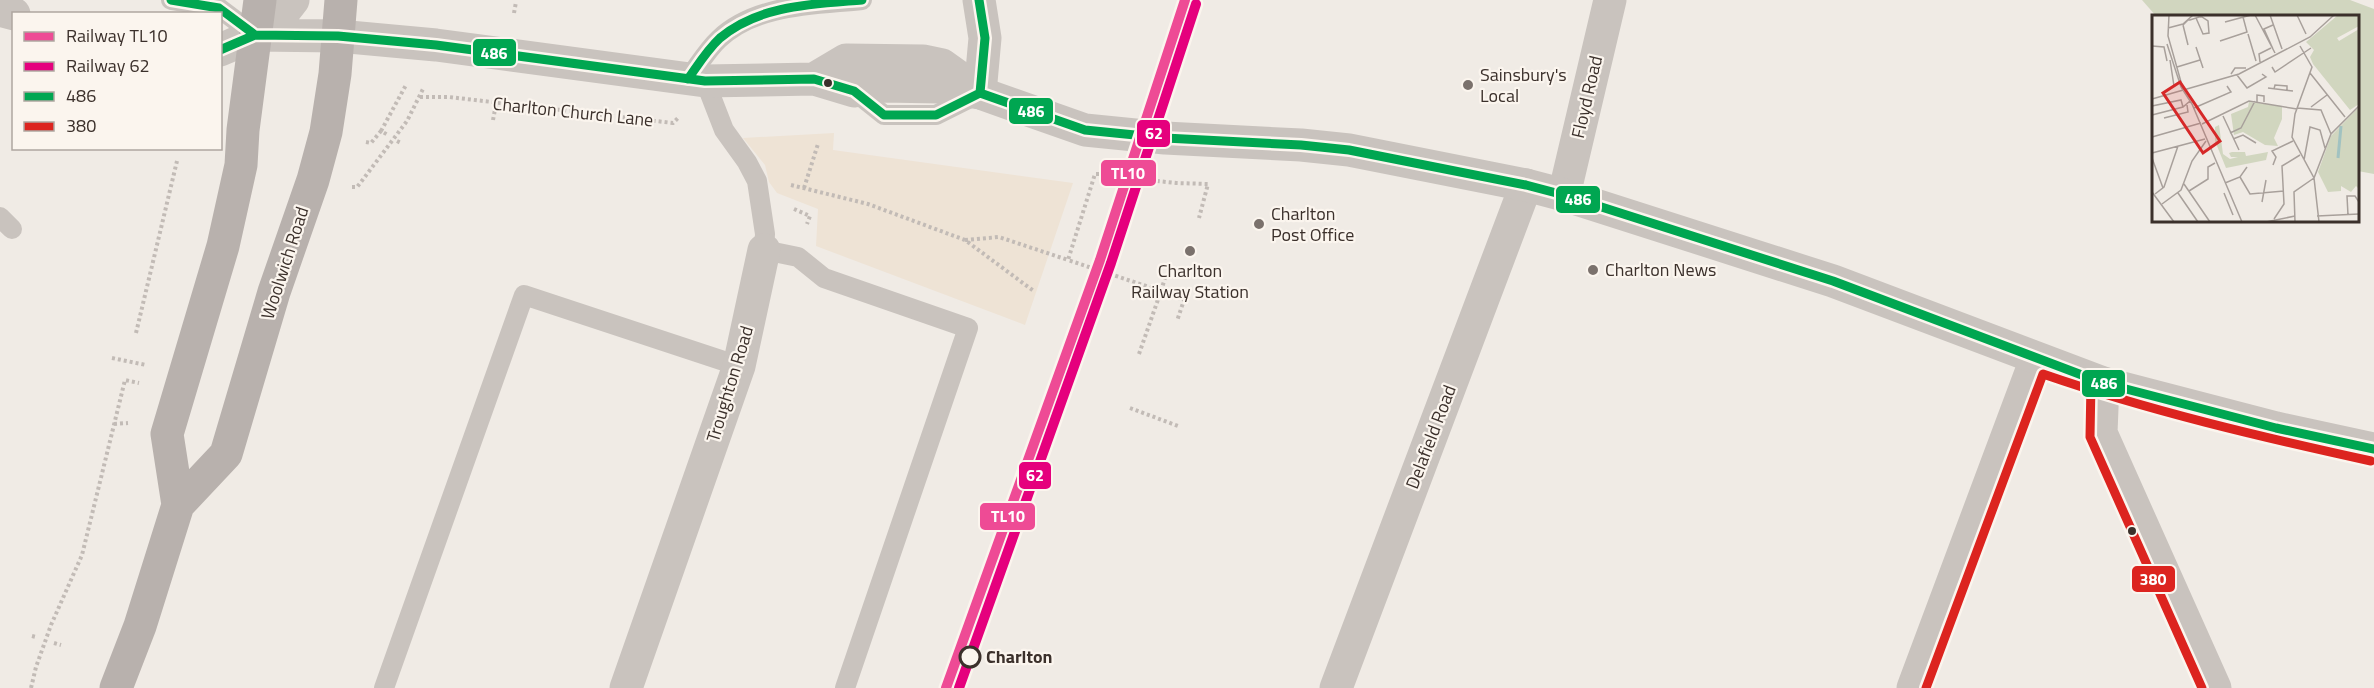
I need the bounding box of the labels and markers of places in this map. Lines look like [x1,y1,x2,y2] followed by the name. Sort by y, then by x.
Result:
[1480,61,1567,109] place label: Sainsbury's Local
[822,77,834,89] unlabelled marker
[1461,78,1475,92] marker: Sainsbury's Local
[1271,200,1354,248] place label: Charlton Post Office
[1252,217,1266,231] marker: Charlton Post Office
[1183,244,1197,258] marker: Charlton Railway Station
[1605,256,1716,283] place label: Charlton News
[1131,257,1249,305] place label: Charlton Railway Station
[1586,263,1600,277] marker: Charlton News
[2126,525,2138,537] unlabelled marker
[986,643,1053,670] place label: Charlton
[959,646,981,668] marker: Charlton

